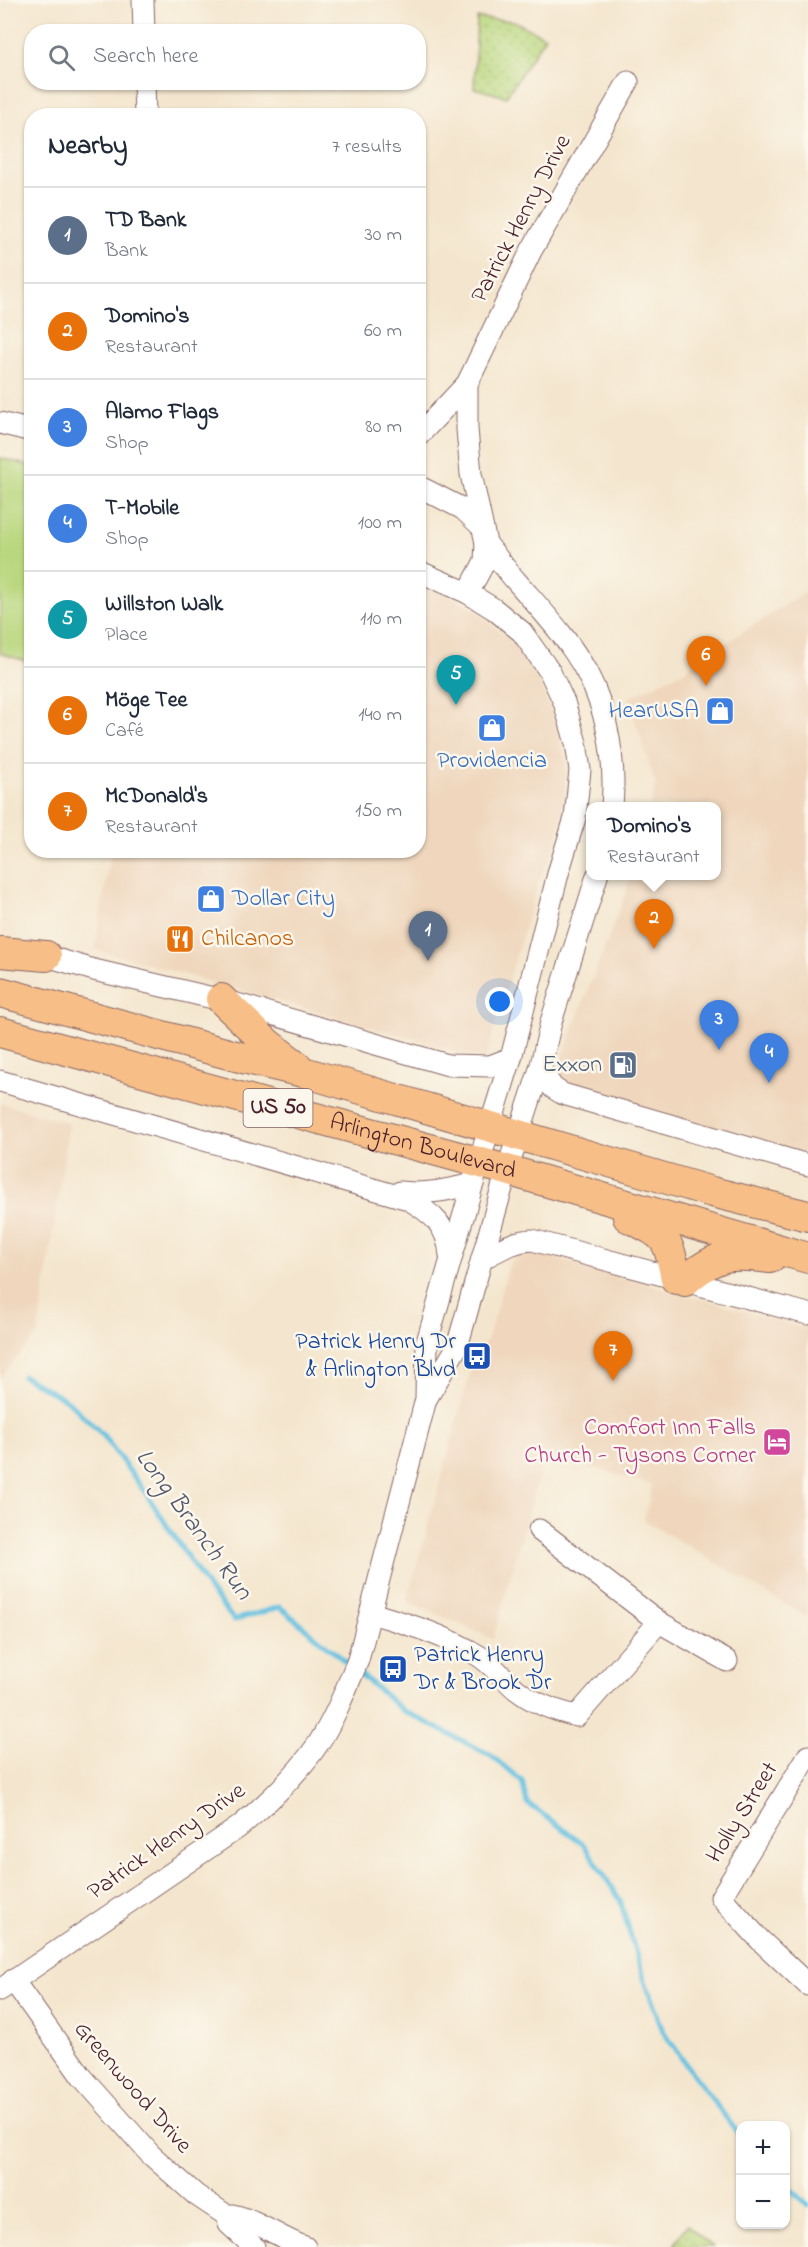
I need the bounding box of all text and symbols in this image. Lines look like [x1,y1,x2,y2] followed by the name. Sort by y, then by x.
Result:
[24,24,426,90] search box
[45,41,78,74] icon: search
[93,41,198,73] text: Search here
[48,128,127,166] text: Nearby
[463,129,582,310] street label: Patrick Henry Drive
[332,133,402,162] text: 7 results
[105,205,186,237] text: TD Bank
[64,221,71,250] text: 1
[365,221,402,250] text: 30 m
[105,237,148,266] text: Bank
[105,301,189,333] text: Domino's
[63,317,72,346] text: 2
[364,317,402,346] text: 60 m
[105,333,198,362] text: Restaurant
[105,397,219,429] text: Alamo Flags
[63,413,72,442] text: 3
[365,413,402,442] text: 80 m
[105,429,149,458] text: Shop
[105,493,179,525] text: T-Mobile
[63,509,72,538] text: 4
[358,509,402,538] text: 100 m
[105,525,149,554] text: Shop
[105,589,223,621] text: Willston Walk
[62,605,73,634] text: 5
[360,605,402,634] text: 110 m
[105,621,147,650] text: Place
[686,636,726,686] pin: 6
[436,656,476,705] pin: 5
[105,685,187,717] text: Möge Tee
[609,694,699,729] place label: HearUSA
[704,695,736,727] shop icon: HearUSA
[63,701,72,730] text: 6
[358,701,402,730] text: 140 m
[476,712,508,744] shop icon: Providencia
[105,717,144,746] text: Café
[437,744,547,779] place label: Providencia
[105,781,208,813] text: McDonald's
[63,797,72,826] text: 7
[355,797,402,826] text: 150 m
[586,802,721,880] popup
[607,811,692,843] text: Domino's
[105,813,198,842] text: Restaurant
[607,843,700,872] text: Restaurant
[231,882,335,918] place label: Dollar City
[195,883,227,915] shop icon: Dollar City
[634,900,674,949] pin: 2
[408,912,448,961] pin: 1
[201,922,294,957] place label: Chilcanos
[164,923,196,955] restaurant icon: Chilcanos
[485,987,514,1016] your location
[700,1000,738,1050] pin: 3
[750,1034,788,1083] pin: 4
[542,1048,602,1083] place label: Exxon
[607,1049,639,1081] fuel station icon: Exxon
[244,1089,312,1127] road number: US 50
[325,1105,521,1189] street label: Arlington Boulevard
[295,1325,457,1388] place label: Patrick Henry Dr & Arlington Blvd
[594,1332,632,1381] pin: 7
[461,1340,493,1372] bus stop icon: Patrick Henry Dr & Arlington Blvd
[524,1411,757,1475] place label: Comfort Inn Falls Church - Tysons Corner
[761,1426,793,1458] hotel icon: Comfort Inn Falls Church - Tysons Corner
[125,1441,262,1610] water label: Long Branch Run
[413,1638,552,1701] place label: Patrick Henry Dr & Brook Dr
[377,1653,409,1685] bus stop icon: Patrick Henry Dr & Brook Dr
[698,1756,789,1871] street label: Holly Street
[81,1774,254,1910] street label: Patrick Henry Drive
[64,2014,200,2162] street label: Greenwood Drive
[736,2121,790,2229] map controls
[736,2121,790,2175] button: +
[736,2175,790,2229] button: −

